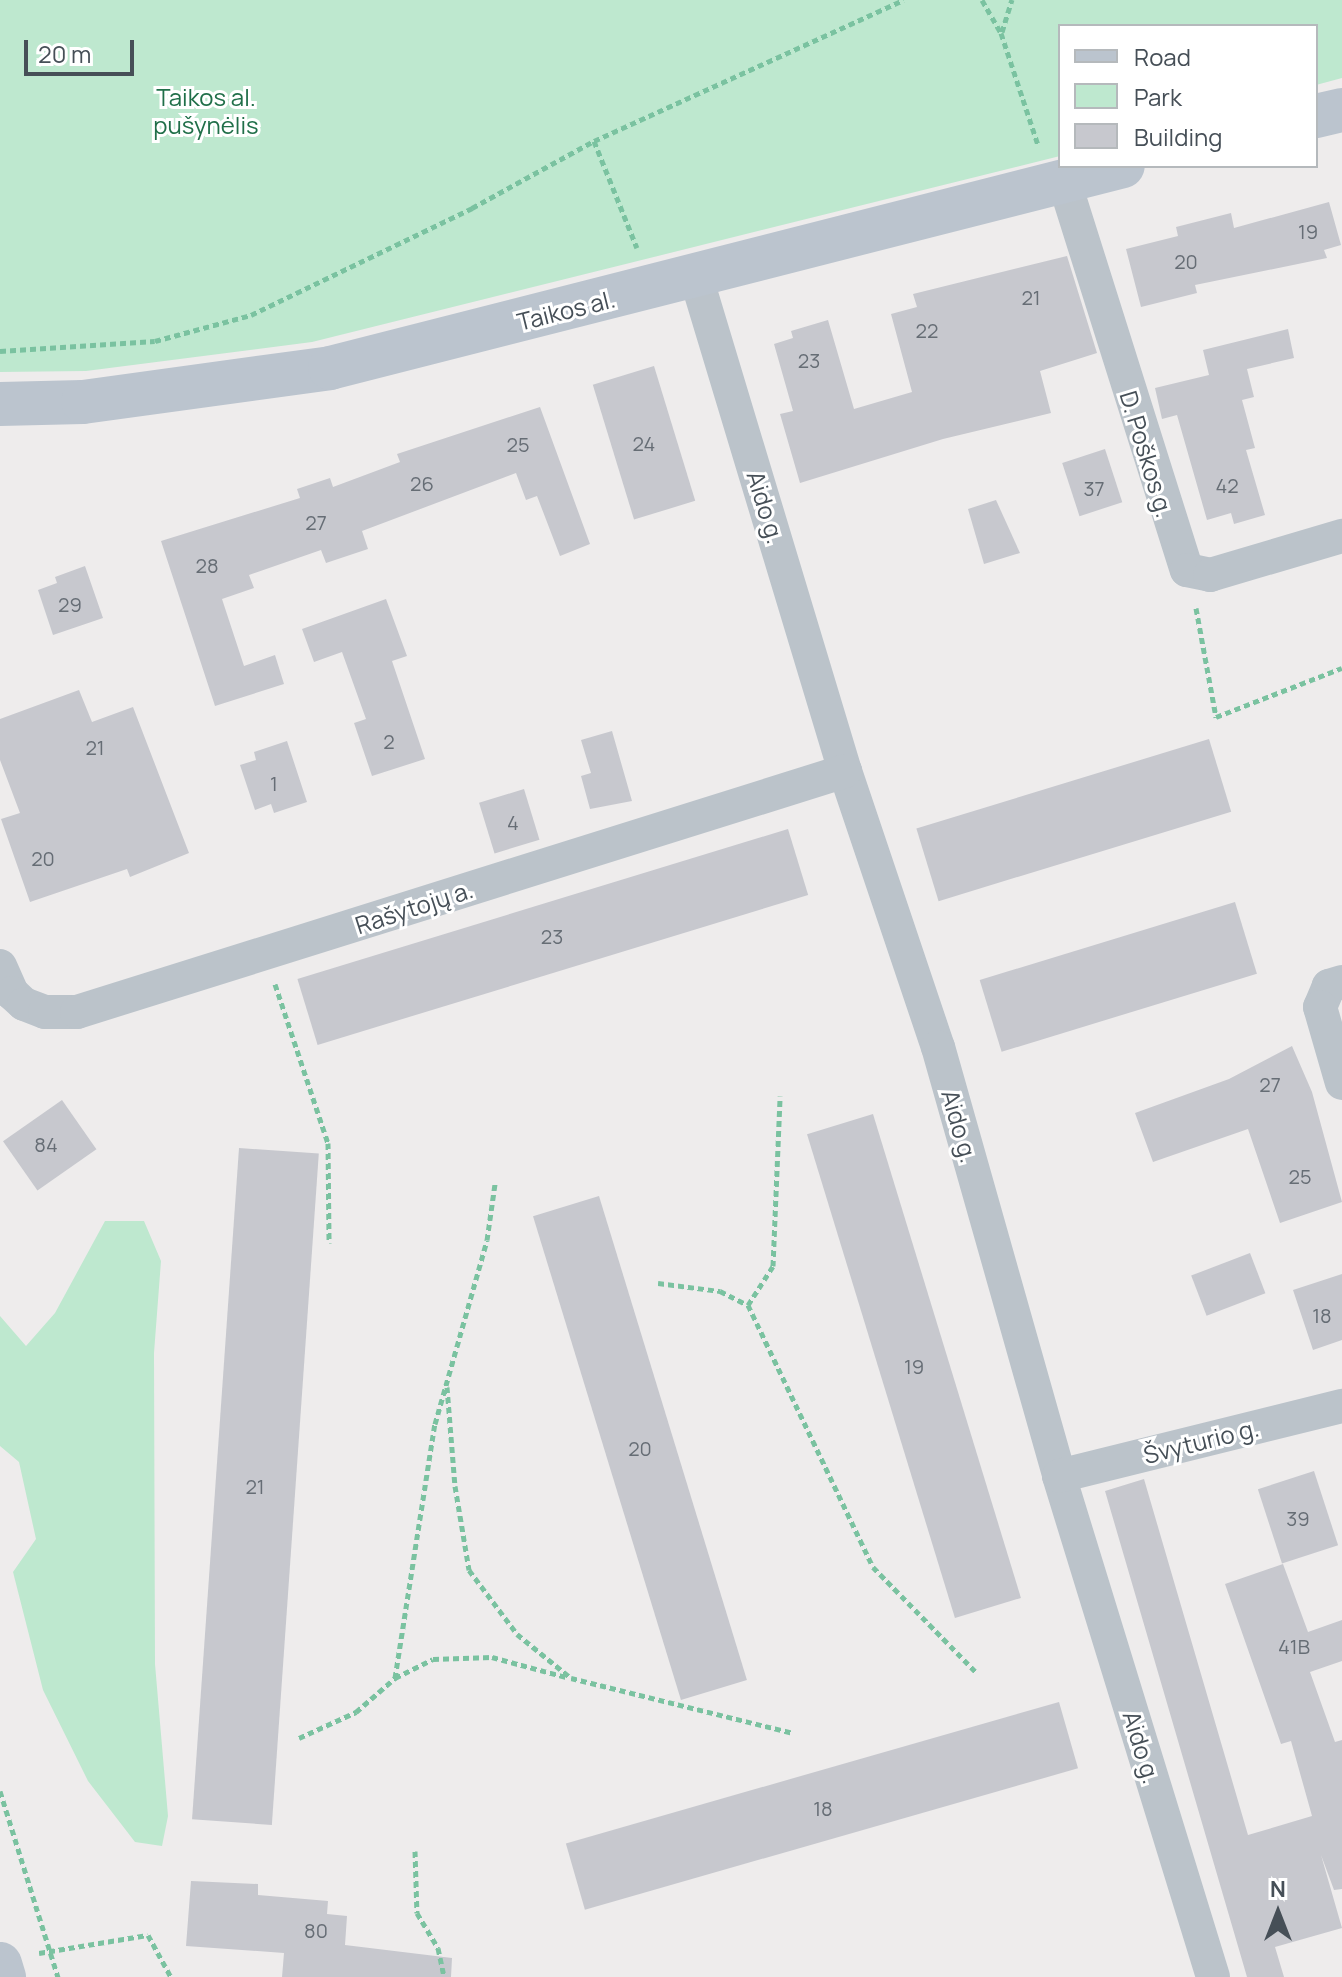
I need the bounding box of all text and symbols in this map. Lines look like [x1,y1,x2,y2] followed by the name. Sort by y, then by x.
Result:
[28,24,138,74] scale bar
[1058,24,1318,168] legend
[38,37,91,70] text: 20 m
[1134,40,1191,73] text: Road
[1134,80,1182,113] text: Park
[153,83,259,139] park label: Taikos al. pušynėlis
[1134,120,1222,153] text: Building
[1298,219,1318,243] house number: 19
[1174,249,1198,273] house number: 20
[514,284,618,336] street label: Taikos al.
[1021,285,1041,309] house number: 21
[916,318,938,342] house number: 22
[798,348,820,372] house number: 23
[1114,387,1180,521] street label: D. Poškos g.
[633,431,655,455] house number: 24
[507,432,529,456] house number: 25
[741,467,791,547] street label: Aido g.
[410,471,434,495] house number: 26
[1215,473,1239,497] house number: 42
[1083,476,1105,500] house number: 37
[305,510,327,534] house number: 27
[195,553,219,577] house number: 28
[58,592,82,616] house number: 29
[383,729,395,753] house number: 2
[85,735,105,759] house number: 21
[270,771,278,795] house number: 1
[507,810,519,834] house number: 4
[31,846,55,870] house number: 20
[352,874,476,940] street label: Rašytojų a.
[541,924,563,948] house number: 23
[1259,1072,1281,1096] house number: 27
[936,1086,984,1166] street label: Aido g.
[34,1132,58,1156] house number: 84
[1289,1164,1311,1188] house number: 25
[1312,1303,1332,1327] house number: 18
[904,1354,924,1378] house number: 19
[1140,1413,1262,1469] street label: Švyturio g.
[628,1436,652,1460] house number: 20
[245,1474,265,1498] house number: 21
[1286,1506,1310,1530] house number: 39
[1278,1634,1310,1658] house number: 41B
[1117,1707,1167,1787] street label: Aido g.
[813,1796,833,1820] house number: 18
[1238,1873,1318,1953] north arrow
[1270,1874,1286,1904] text: N
[304,1918,328,1942] house number: 80

